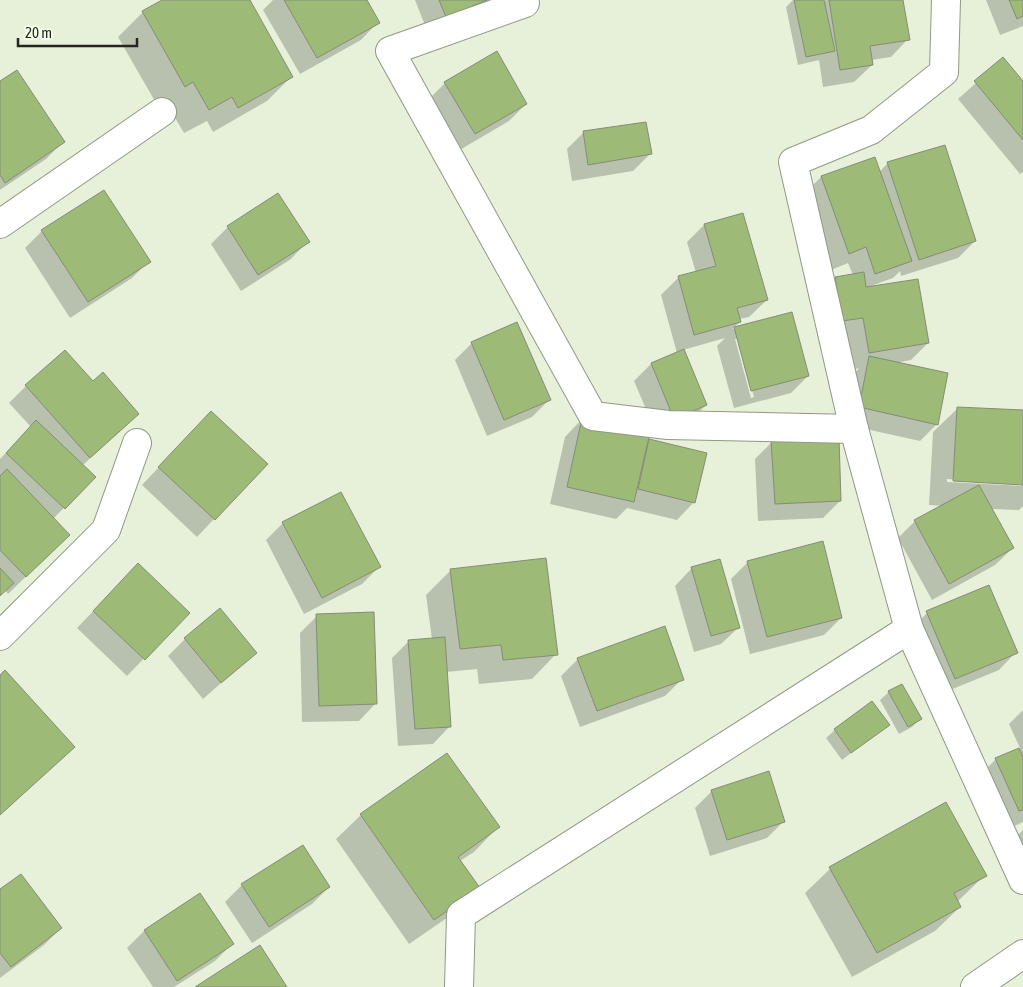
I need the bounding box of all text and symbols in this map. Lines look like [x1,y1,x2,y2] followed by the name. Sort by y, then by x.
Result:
[18,15,136,47] scale bar
[25,24,52,41] text: 20 m

